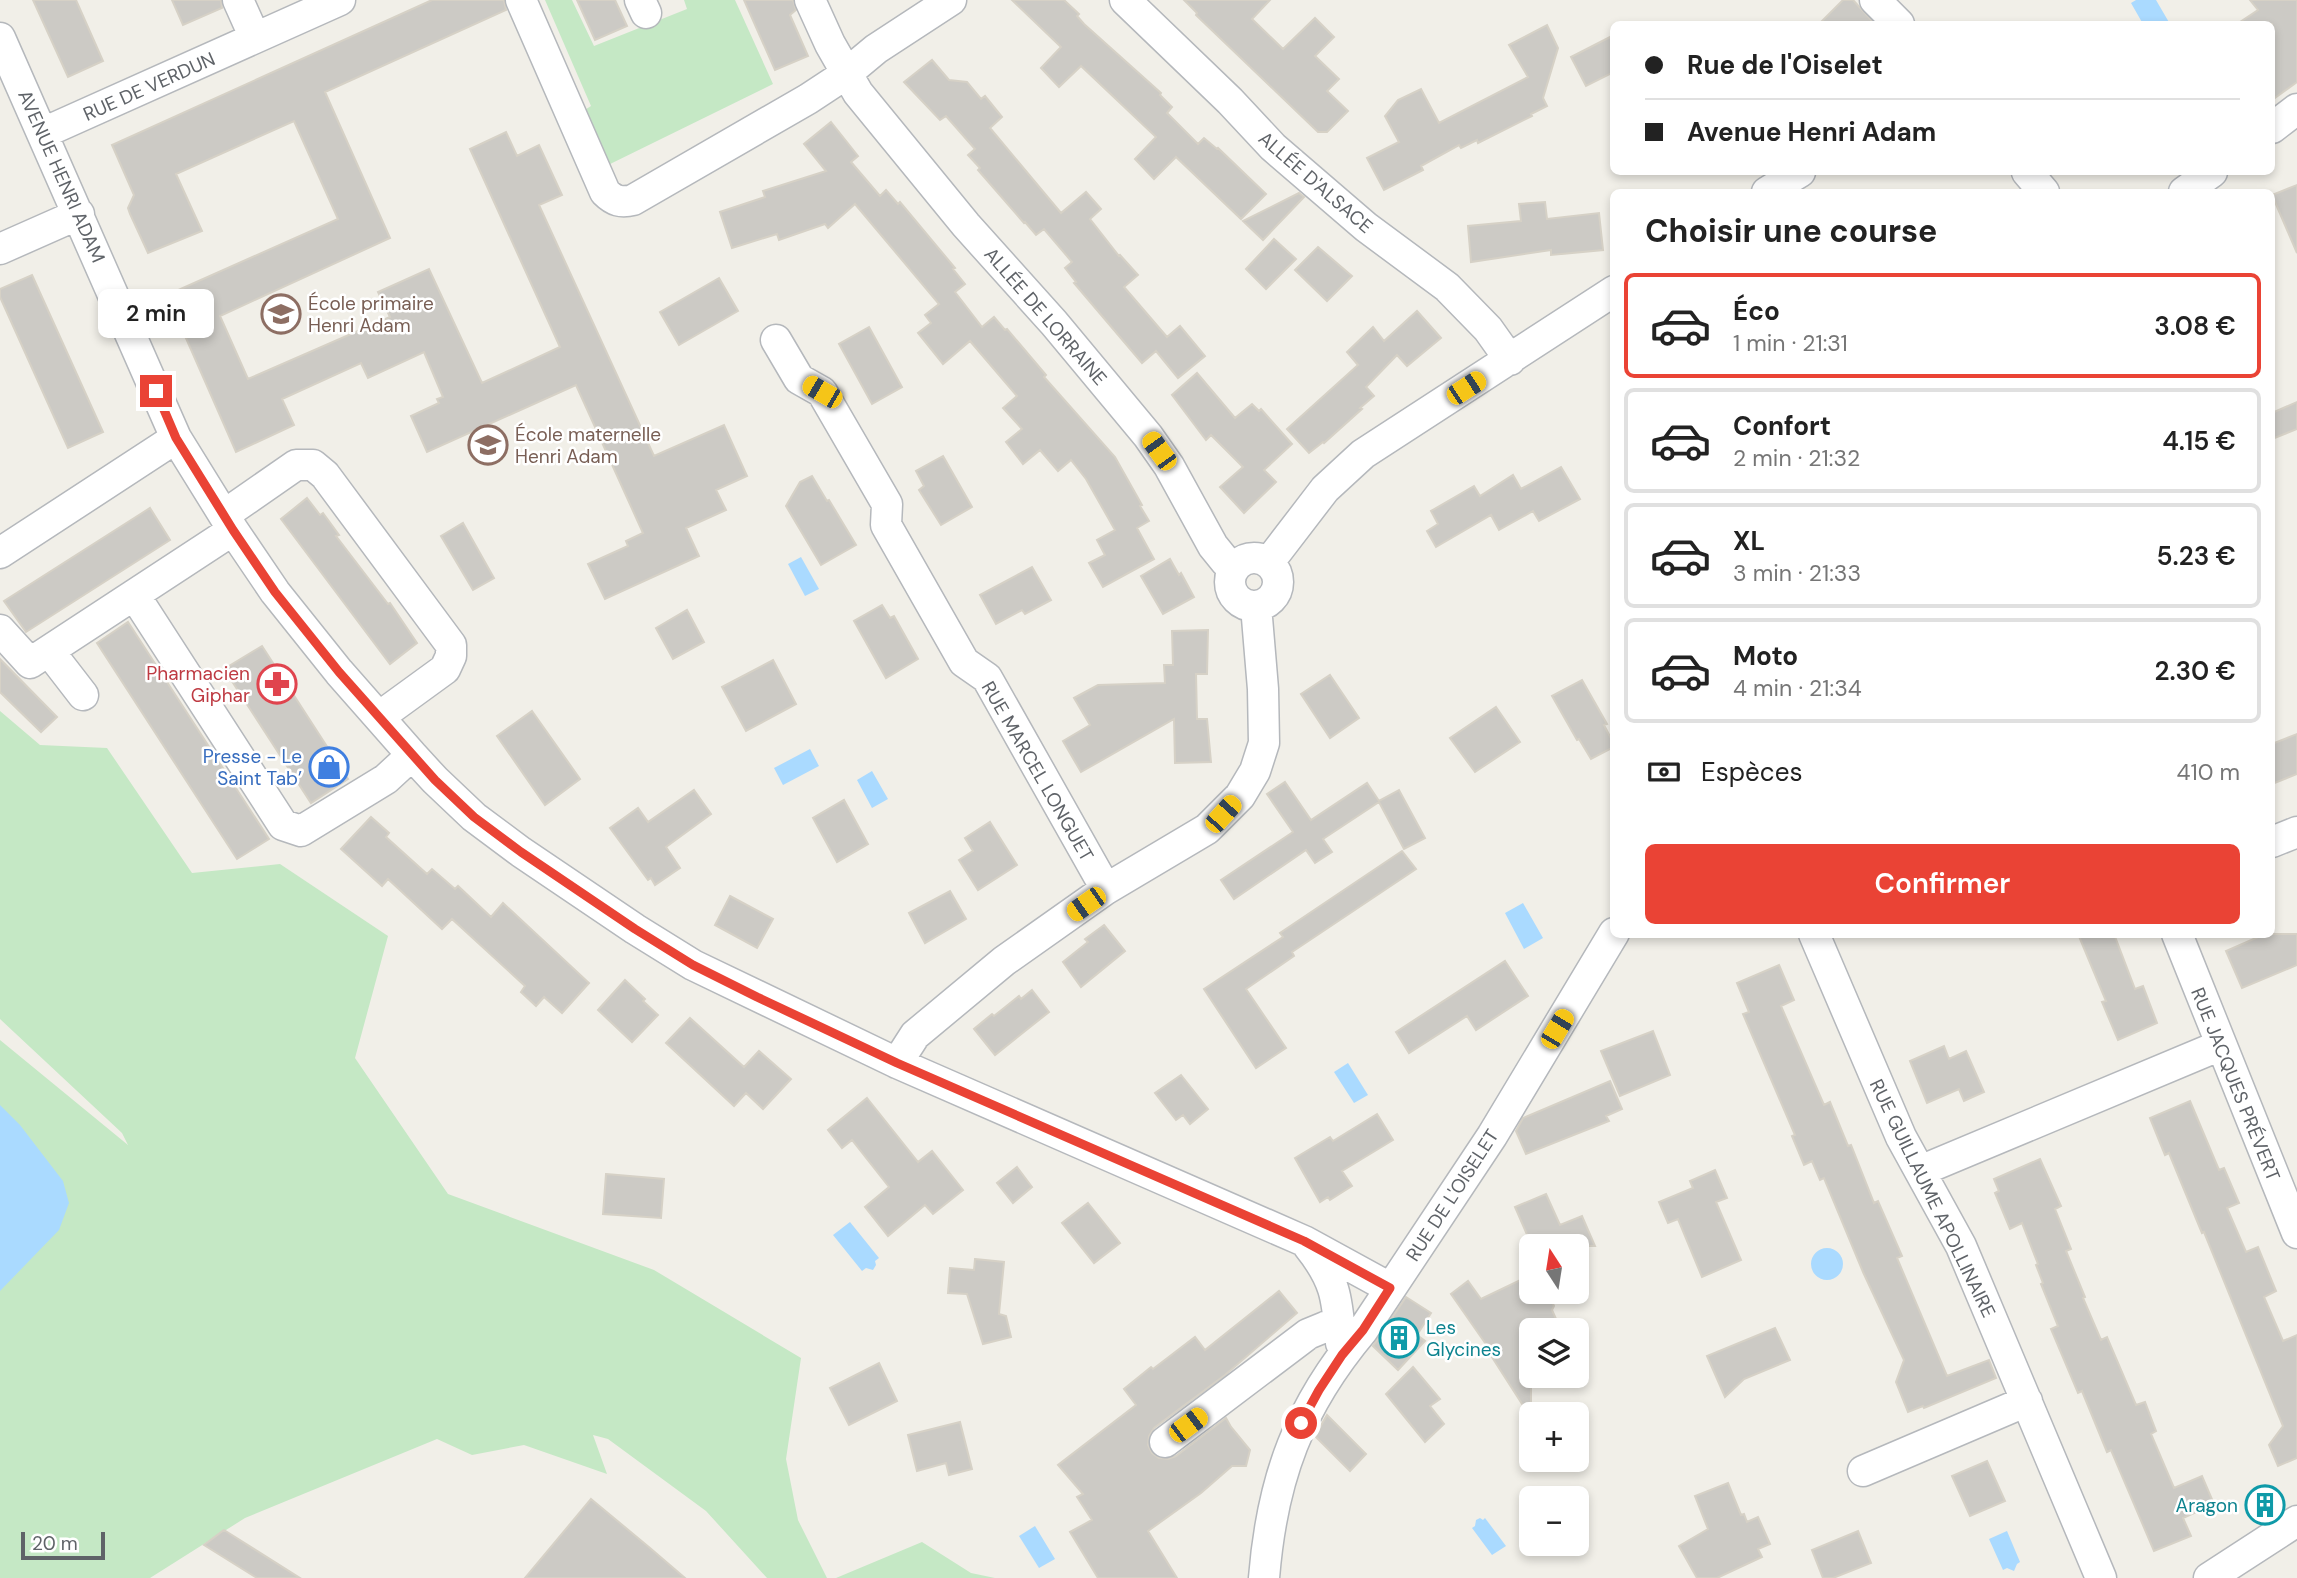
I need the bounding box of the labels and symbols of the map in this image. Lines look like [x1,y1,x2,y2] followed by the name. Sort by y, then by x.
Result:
[79,46,219,127] street label: RUE DE VERDUN
[12,86,111,266] street label: AVENUE HENRI ADAM
[1253,126,1378,239] street label: ALLÉE D'ALSACE
[979,242,1112,391] street label: ALLÉE DE LORRAINE
[98,290,214,338] callout: 2 min
[308,291,434,338] place label: École primaire Henri Adam
[260,293,302,335] school or university icon: École primaire Henri Adam
[1443,368,1490,408] car
[799,372,846,412] car
[140,375,172,407] route end
[515,422,661,469] place label: École maternelle Henri Adam
[467,424,509,466] school or university icon: École maternelle Henri Adam
[1139,428,1180,474] car
[146,661,250,708] place label: Pharmacien Giphar
[256,663,298,705] pharmacy icon: Pharmacien Giphar
[976,677,1099,866] street label: RUE MARCEL LONGUET
[203,744,302,791] place label: Presse - Le Saint Tab’
[308,746,350,788] shop icon: Presse - Le Saint Tab’
[1202,791,1245,837] car
[1063,883,1110,925] car
[2185,984,2286,1185] street label: RUE JACQUES PRÉVERT
[1538,1006,1577,1052] car
[1864,1075,2001,1321] street label: RUE GUILLAUME APOLLINAIRE
[1400,1124,1505,1266] street label: RUE DE L'OISELET
[1519,1234,1589,1304] north arrow
[1426,1315,1501,1362] place label: Les Glycines
[1378,1317,1420,1359] building icon: Les Glycines
[1165,1404,1212,1446] car
[1285,1407,1317,1439] route start
[2244,1484,2286,1526] building icon: Aragon
[2176,1493,2238,1518] place label: Aragon
[21,1529,105,1561] scale bar

